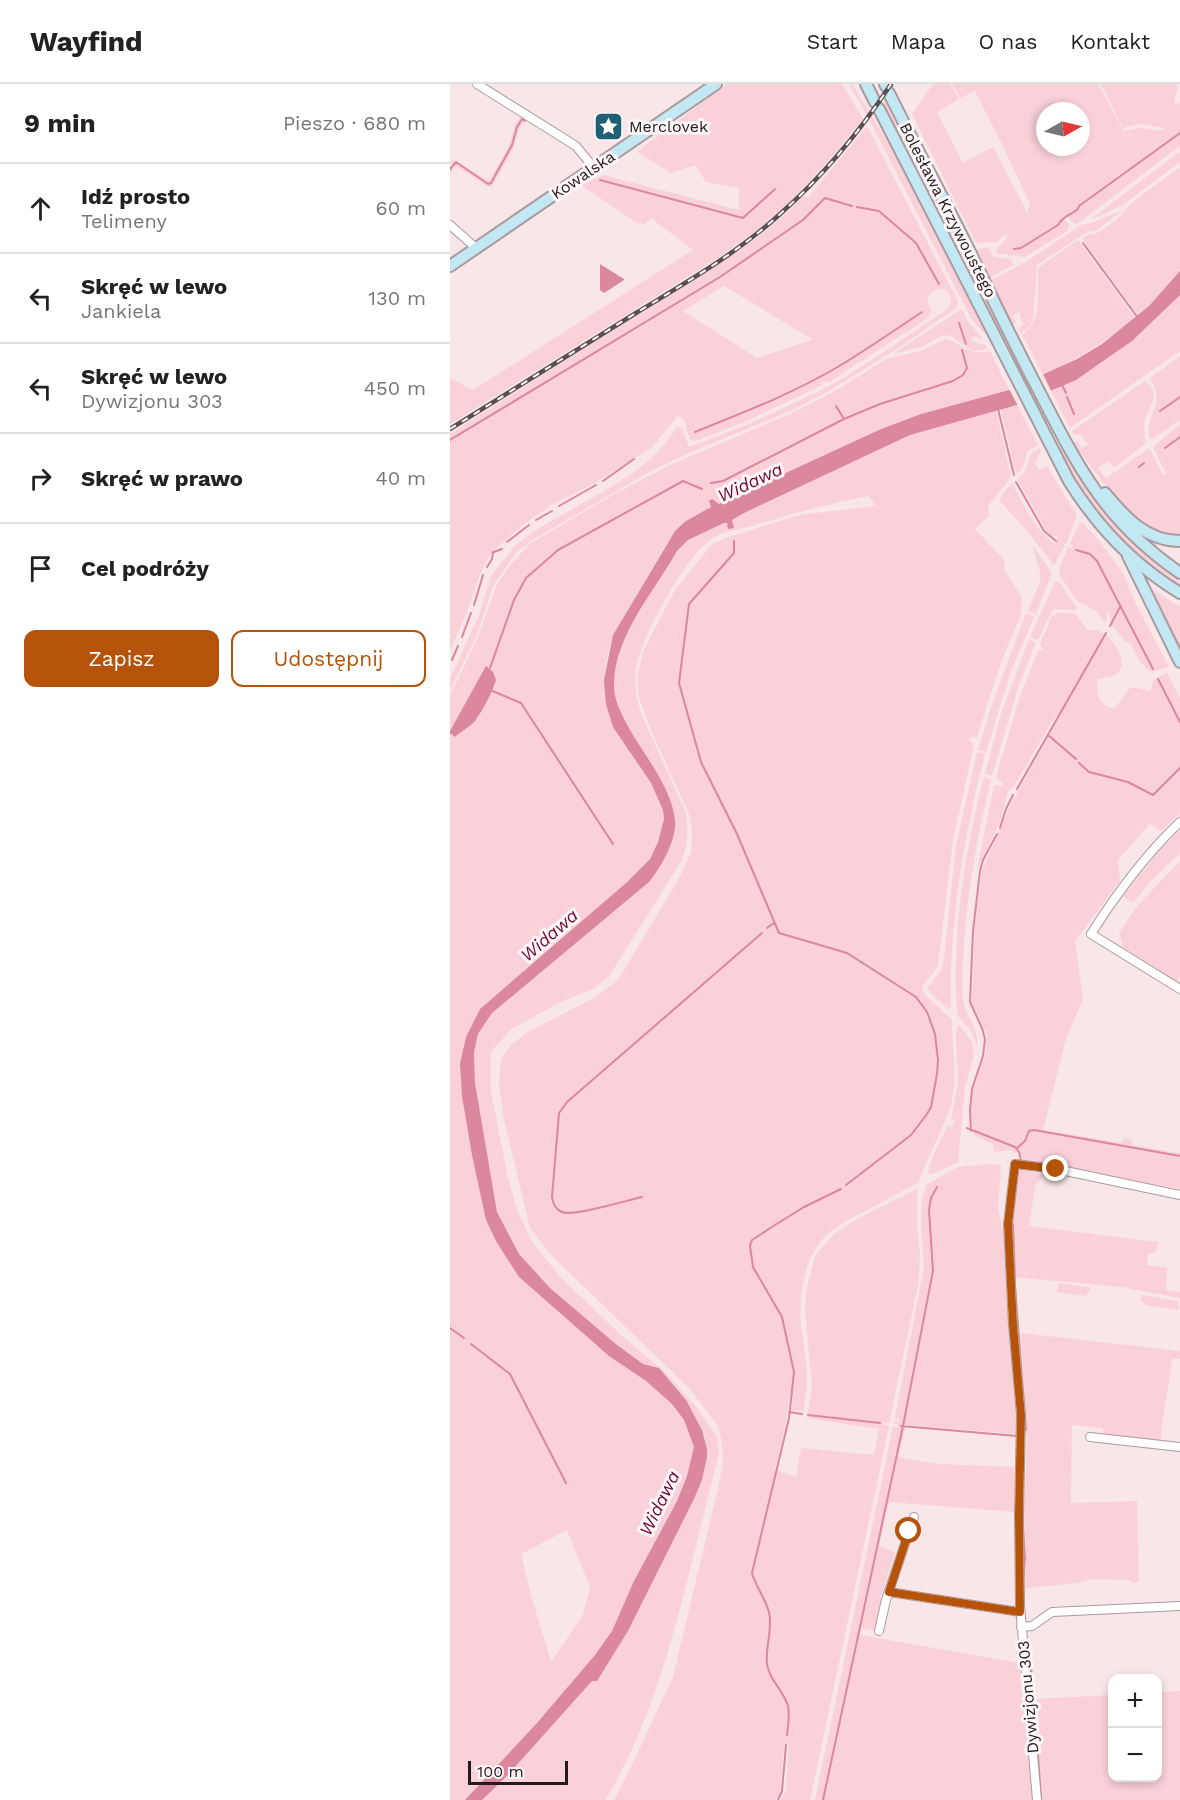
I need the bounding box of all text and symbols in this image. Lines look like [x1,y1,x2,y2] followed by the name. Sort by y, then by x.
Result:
[30,25,143,58] text: Wayfind
[807,29,858,54] text: Start
[891,29,945,54] text: Mapa
[978,29,1037,54] text: O nas
[1070,29,1150,54] text: Kontakt
[1036,102,1090,156] north arrow
[24,108,96,138] text: 9 min
[592,110,624,142] place icon: Merclovek
[283,111,426,135] text: Pieszo · 680 m
[629,117,708,136] place label: Merclovek
[896,119,1000,301] street label: Bolesława Krzywoustego
[548,147,618,203] street label: Kowalska
[81,184,190,209] text: Idź prosto
[24,192,57,225] icon: ahead
[376,196,426,220] text: 60 m
[81,209,167,233] text: Telimeny
[81,274,227,299] text: Skręć w lewo
[24,282,57,315] icon: left
[368,286,426,310] text: 130 m
[81,299,161,323] text: Jankiela
[81,364,227,389] text: Skręć w lewo
[24,372,57,405] icon: left
[364,376,426,400] text: 450 m
[81,389,223,413] text: Dywizjonu 303
[714,458,786,506] water label: Widawa
[24,462,57,495] icon: right
[81,466,243,491] text: Skręć w prawo
[375,466,426,490] text: 40 m
[24,552,57,585] icon: arrive
[81,556,209,581] text: Cel podróży
[24,630,219,687] button: Zapisz
[231,630,426,687] button: Udostępnij
[516,904,582,966] water label: Widawa
[1042,1155,1068,1181] route end
[634,1467,684,1539] water label: Widawa
[895,1517,921,1543] route start
[1014,1640,1042,1754] street label: Dywizjonu 303
[1108,1674,1162,1782] map controls
[1108,1674,1162,1728] button: +
[1108,1728,1162,1782] button: −
[468,1758,568,1786] scale bar
[477,1762,524,1781] text: 100 m

